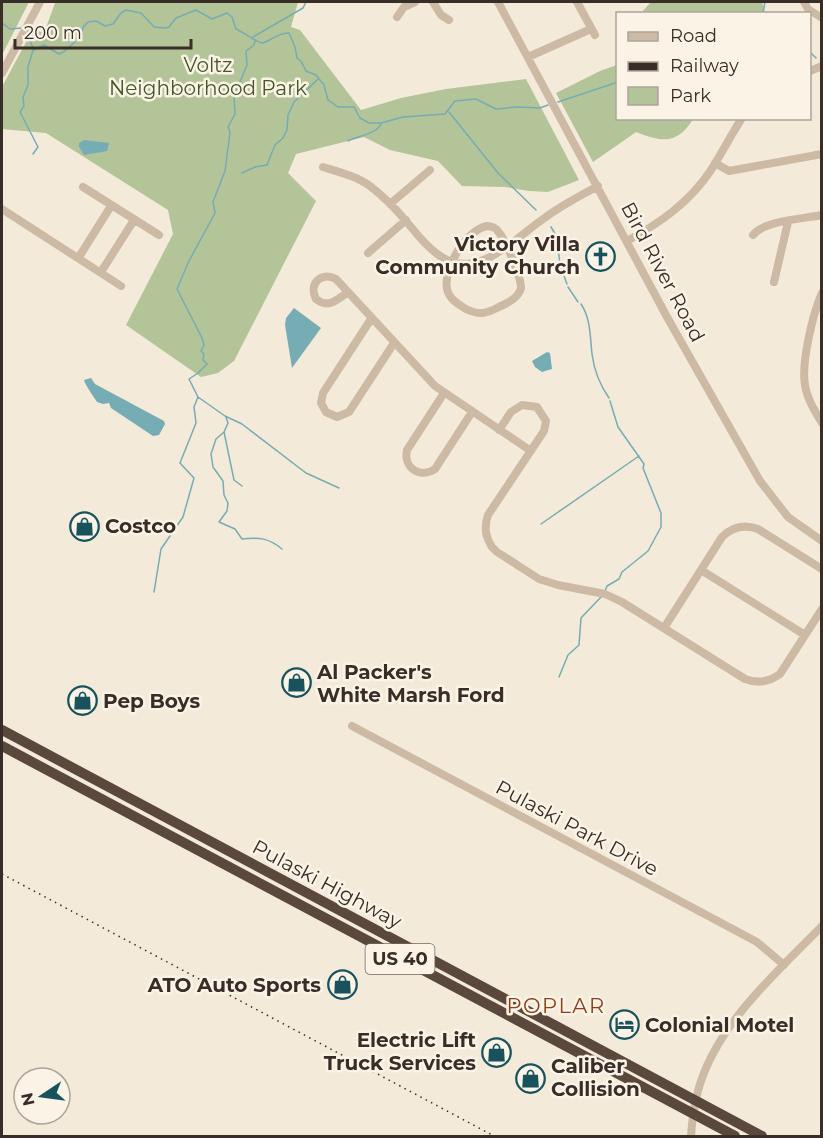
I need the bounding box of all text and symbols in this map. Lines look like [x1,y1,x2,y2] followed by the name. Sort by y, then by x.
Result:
[15,12,190,50] scale bar
[616,12,811,120] legend
[24,22,82,44] text: 200 m
[670,25,717,47] text: Road
[109,53,307,100] park label: Voltz Neighborhood Park
[670,55,739,77] text: Railway
[670,85,711,107] text: Park
[616,198,710,346] street label: Bird River Road
[375,232,580,279] place label: Victory Villa Community Church
[585,240,617,272] church icon: Victory Villa Community Church
[68,510,100,542] shop icon: Costco
[105,514,176,538] place label: Costco
[316,660,505,707] place label: Al Packer's White Marsh Ford
[280,667,312,699] shop icon: Al Packer's White Marsh Ford
[66,685,98,717] shop icon: Pep Boys
[103,689,200,713] place label: Pep Boys
[492,775,662,881] street label: Pulaski Park Drive
[248,835,406,933] street label: Pulaski Highway
[366,944,434,974] road number: US 40
[326,969,358,1001] shop icon: ATO Auto Sports
[147,973,321,997] place label: ATO Auto Sports
[506,993,606,1018] district label: POPLAR
[608,1009,640,1041] hotel icon: Colonial Motel
[645,1013,794,1037] place label: Colonial Motel
[324,1028,476,1075] place label: Electric Lift Truck Services
[481,1036,513,1068] shop icon: Electric Lift Truck Services
[551,1054,640,1101] place label: Caliber Collision
[514,1062,546,1094] shop icon: Caliber Collision
[12,1066,72,1126] north arrow
[17,1091,39,1108] text: N

